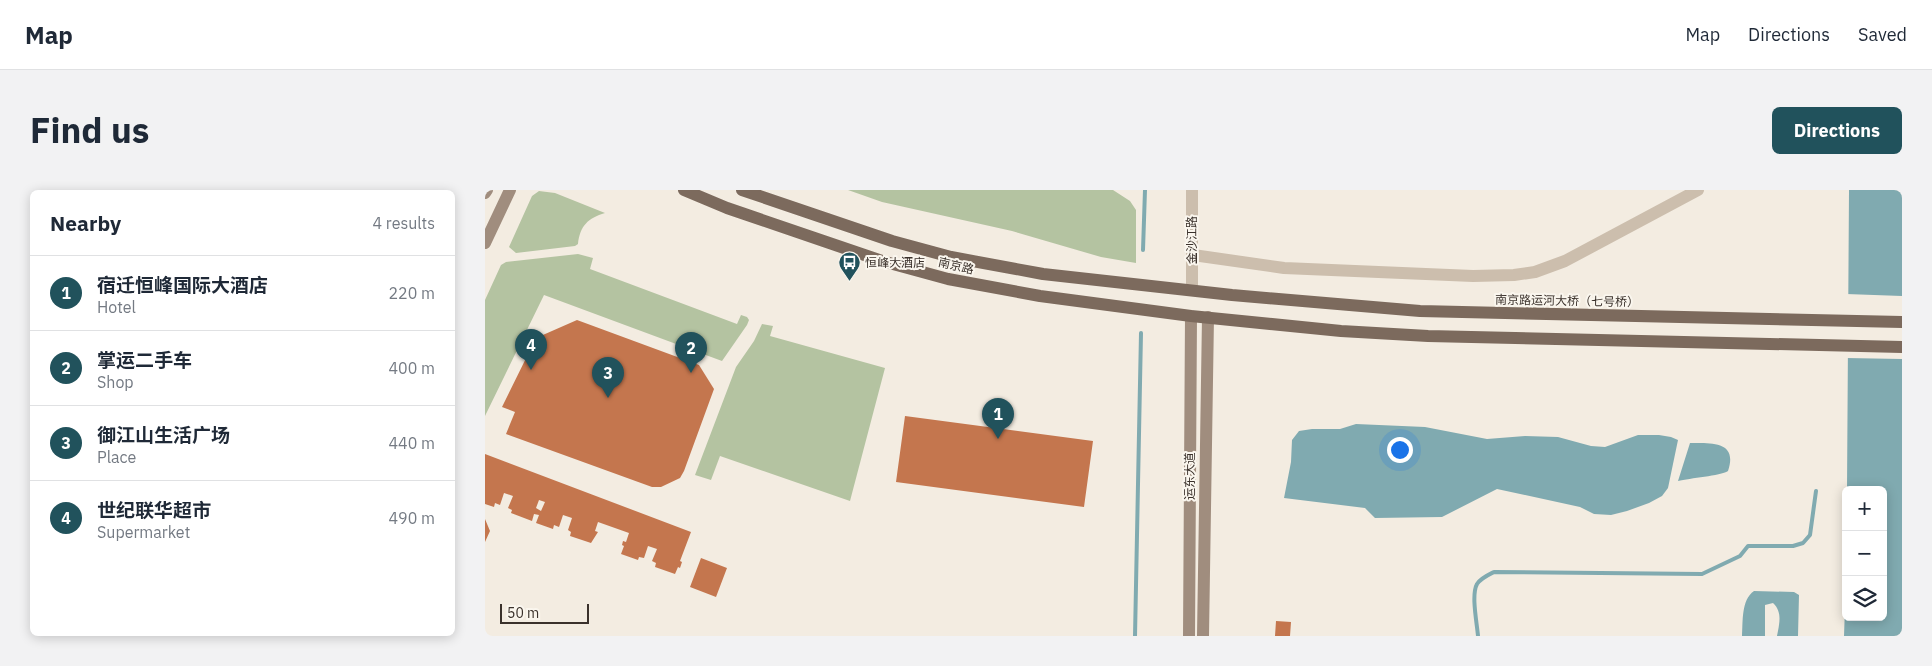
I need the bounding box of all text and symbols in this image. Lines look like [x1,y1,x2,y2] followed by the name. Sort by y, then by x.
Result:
[25,19,73,51] text: Map
[1685,23,1720,46] text: Map
[1748,23,1830,46] text: Directions
[1858,23,1907,46] text: Saved
[30,107,149,153] text: Find us
[1772,107,1902,154] button: Directions
[50,209,121,237] text: Nearby
[372,213,435,233] text: 4 results
[1184,216,1199,264] street label: 金沙江路
[837,251,861,282] bus stop icon: 恒峰大酒店
[937,254,975,277] street label: 南京路
[865,255,925,270] place label: 恒峰大酒店
[97,273,268,297] text: 宿迁恒峰国际大酒店
[61,283,71,303] text: 1
[388,283,435,303] text: 220 m
[1495,292,1639,309] street label: 南京路运河大桥（七号桥）
[97,297,136,317] text: Hotel
[515,329,547,370] pin: 4
[675,332,707,373] pin: 2
[97,348,192,372] text: 掌运二手车
[592,357,624,398] pin: 3
[61,358,71,378] text: 2
[388,358,435,378] text: 400 m
[97,372,134,392] text: Shop
[982,398,1014,439] pin: 1
[97,423,230,447] text: 御江山生活广场
[61,433,71,453] text: 3
[388,433,435,453] text: 440 m
[1387,437,1413,463] your location
[97,447,136,467] text: Place
[1182,452,1197,500] street label: 运东大道
[1842,486,1887,621] map controls
[1842,486,1887,531] button: +
[97,498,211,522] text: 世纪联华超市
[61,508,71,528] text: 4
[388,508,435,528] text: 490 m
[97,522,190,542] text: Supermarket
[1842,531,1887,576] button: −
[1842,576,1887,621] button: layers
[500,601,589,624] scale bar
[507,604,539,622] text: 50 m

